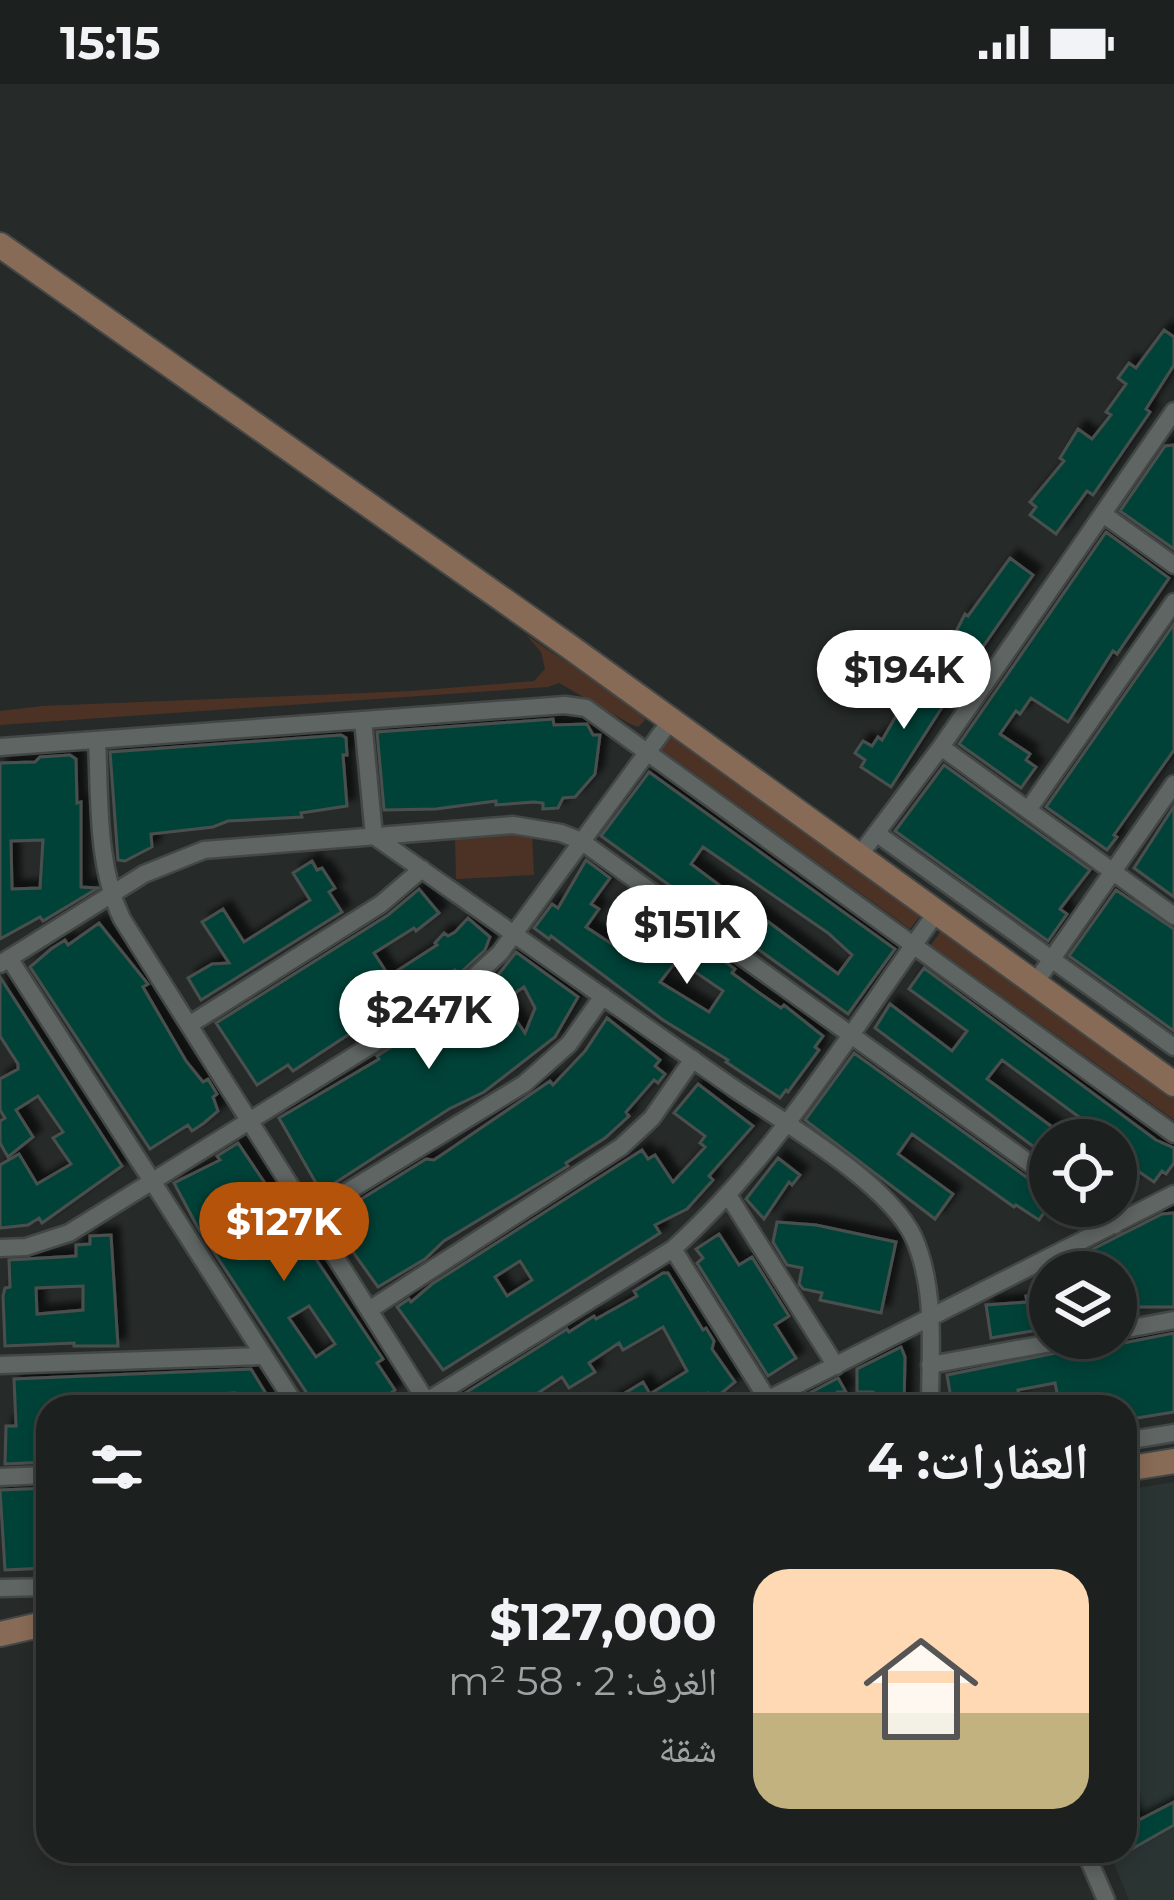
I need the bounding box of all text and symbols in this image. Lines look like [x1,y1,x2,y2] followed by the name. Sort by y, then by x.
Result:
[60,15,161,70] text: 15:15
[820,630,988,732] pin: $194K
[844,645,964,693] text: $194K
[603,885,771,987] pin: $151K
[633,900,741,948] text: $151K
[345,970,513,1072] pin: $247K
[366,985,492,1033] text: $247K
[1029,1119,1137,1359] map controls
[1029,1119,1137,1227] button: locate
[200,1182,368,1284] pin: $127K
[226,1197,342,1245] text: $127K
[1029,1251,1137,1359] button: layers
[867,1430,1089,1492] text: العقارات: 4
[84,1434,150,1500] icon: filters
[489,1591,717,1653] text: $127,000
[849,1617,993,1761] icon: home
[448,1657,717,1705] text: الغرف: 2 · 58 m²
[659,1724,717,1772] text: شقة

